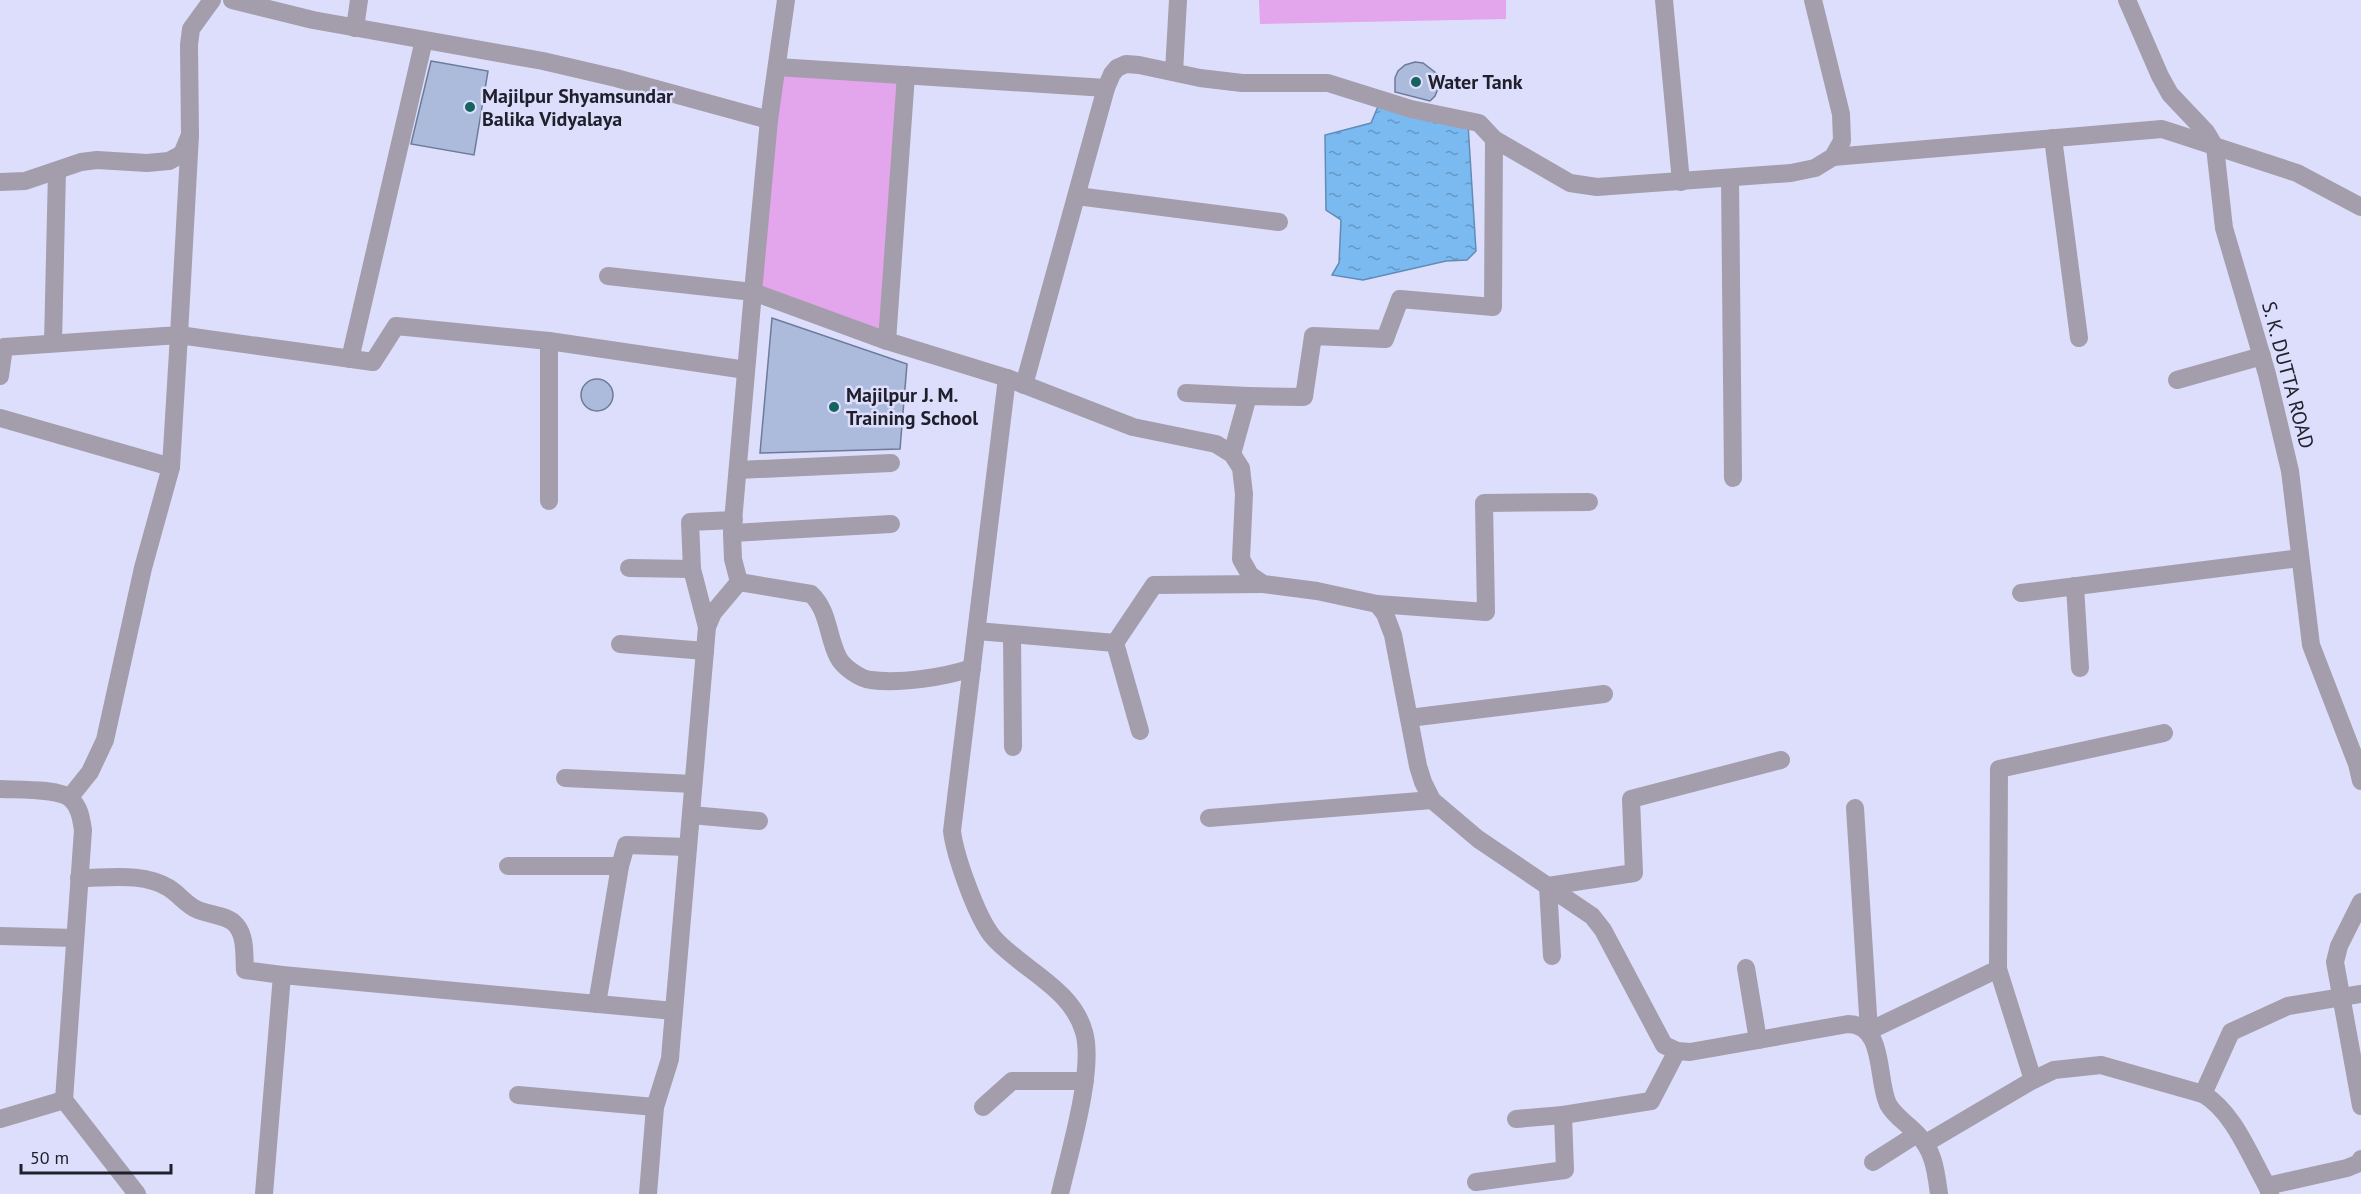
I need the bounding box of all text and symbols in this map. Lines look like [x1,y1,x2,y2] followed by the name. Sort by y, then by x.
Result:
[1428,69,1523,95] place label: Water Tank
[1409,75,1423,89] marker: Water Tank
[482,83,673,132] place label: Majilpur Shyamsundar Balika Vidyalaya
[463,100,477,114] marker: Majilpur Shyamsundar Balika Vidyalaya
[2256,298,2320,452] street label: S. K. DUTTA ROAD
[846,382,978,431] place label: Majilpur J. M. Training School
[827,400,841,414] marker: Majilpur J. M. Training School
[21,1137,171,1175] scale bar
[30,1146,69,1169] text: 50 m

